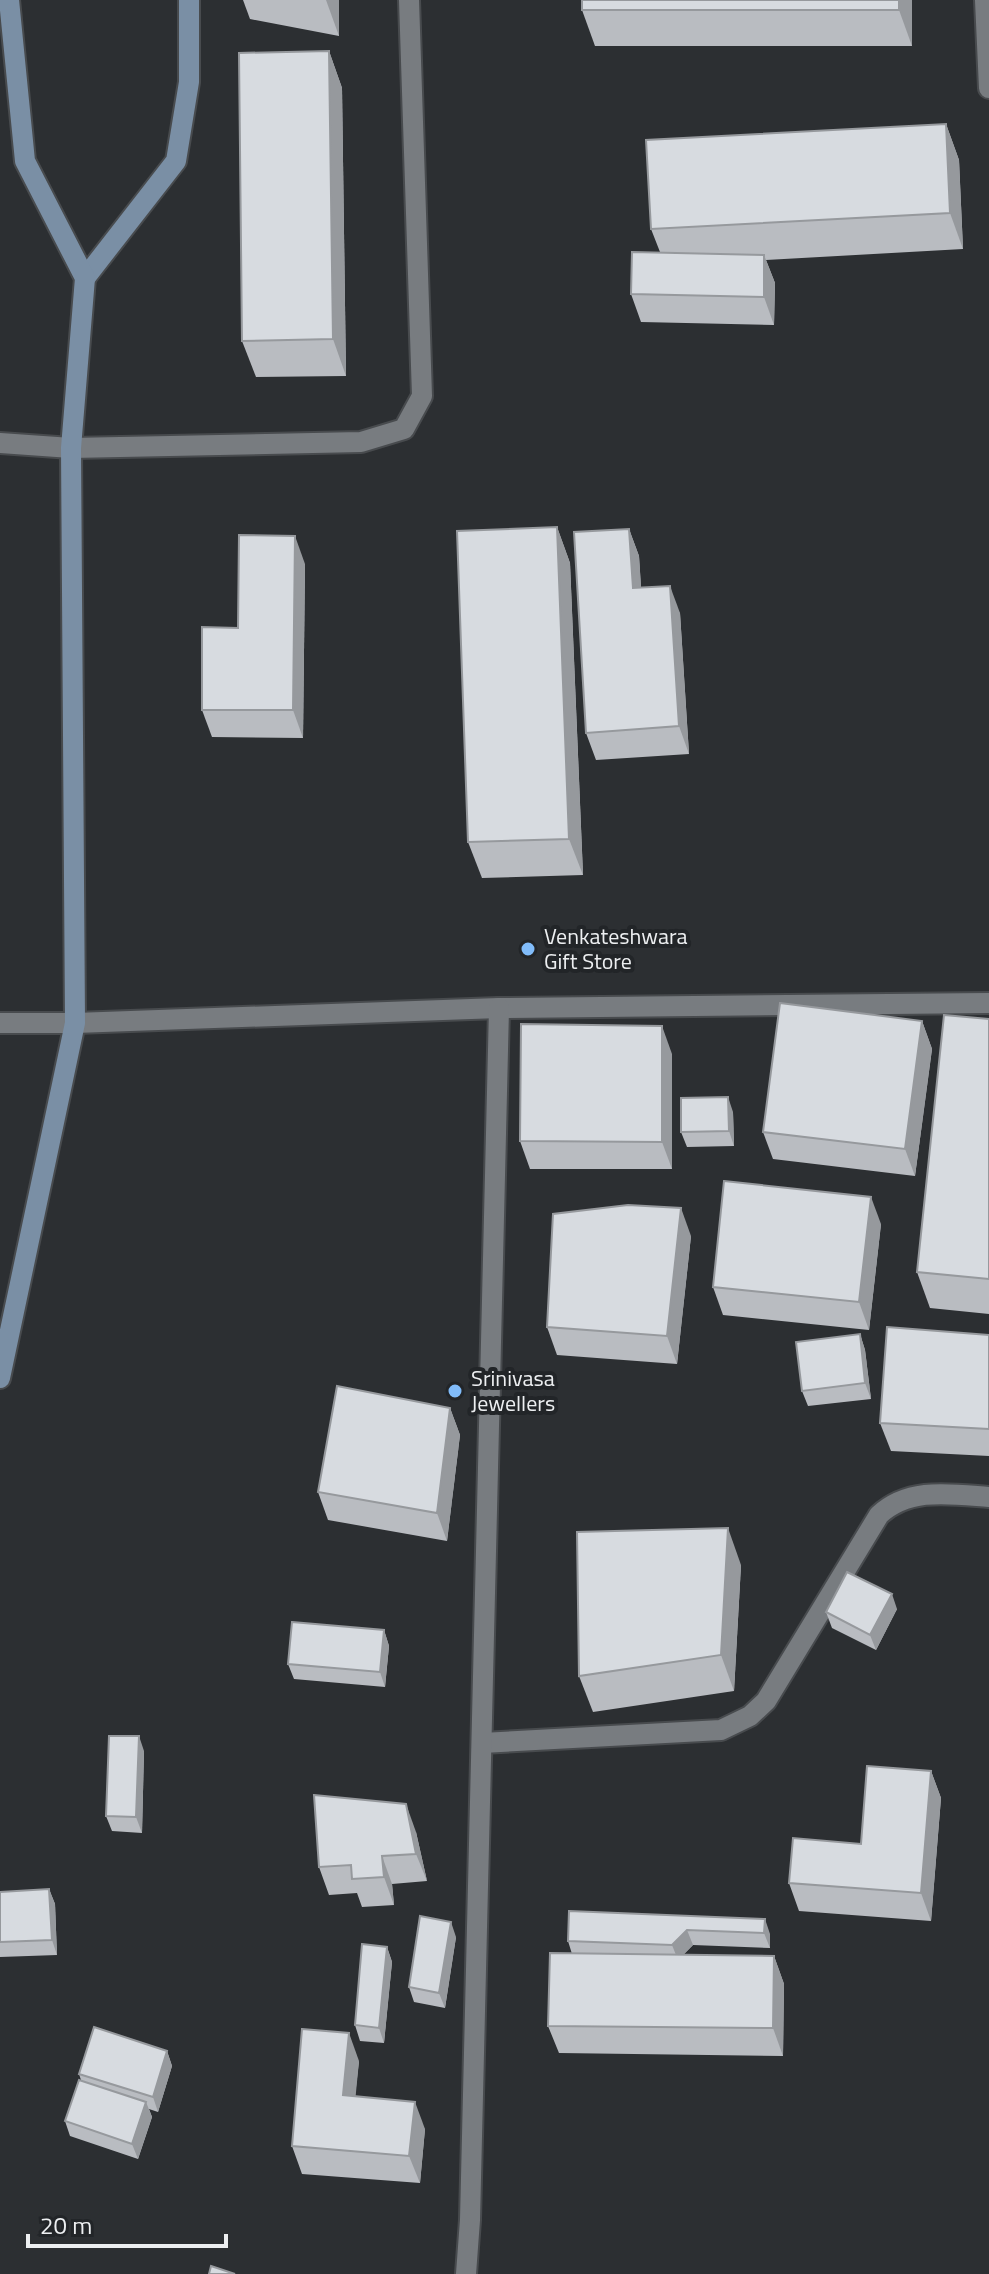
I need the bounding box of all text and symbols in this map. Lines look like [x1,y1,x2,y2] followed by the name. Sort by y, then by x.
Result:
[544,919,688,978] place label: Venkateshwara Gift Store
[519,940,537,958] marker: Venkateshwara Gift Store
[471,1361,555,1420] place label: Srinivasa Jewellers
[446,1382,464,1400] marker: Srinivasa Jewellers
[28,2198,226,2248] scale bar
[40,2207,92,2243] text: 20 m

